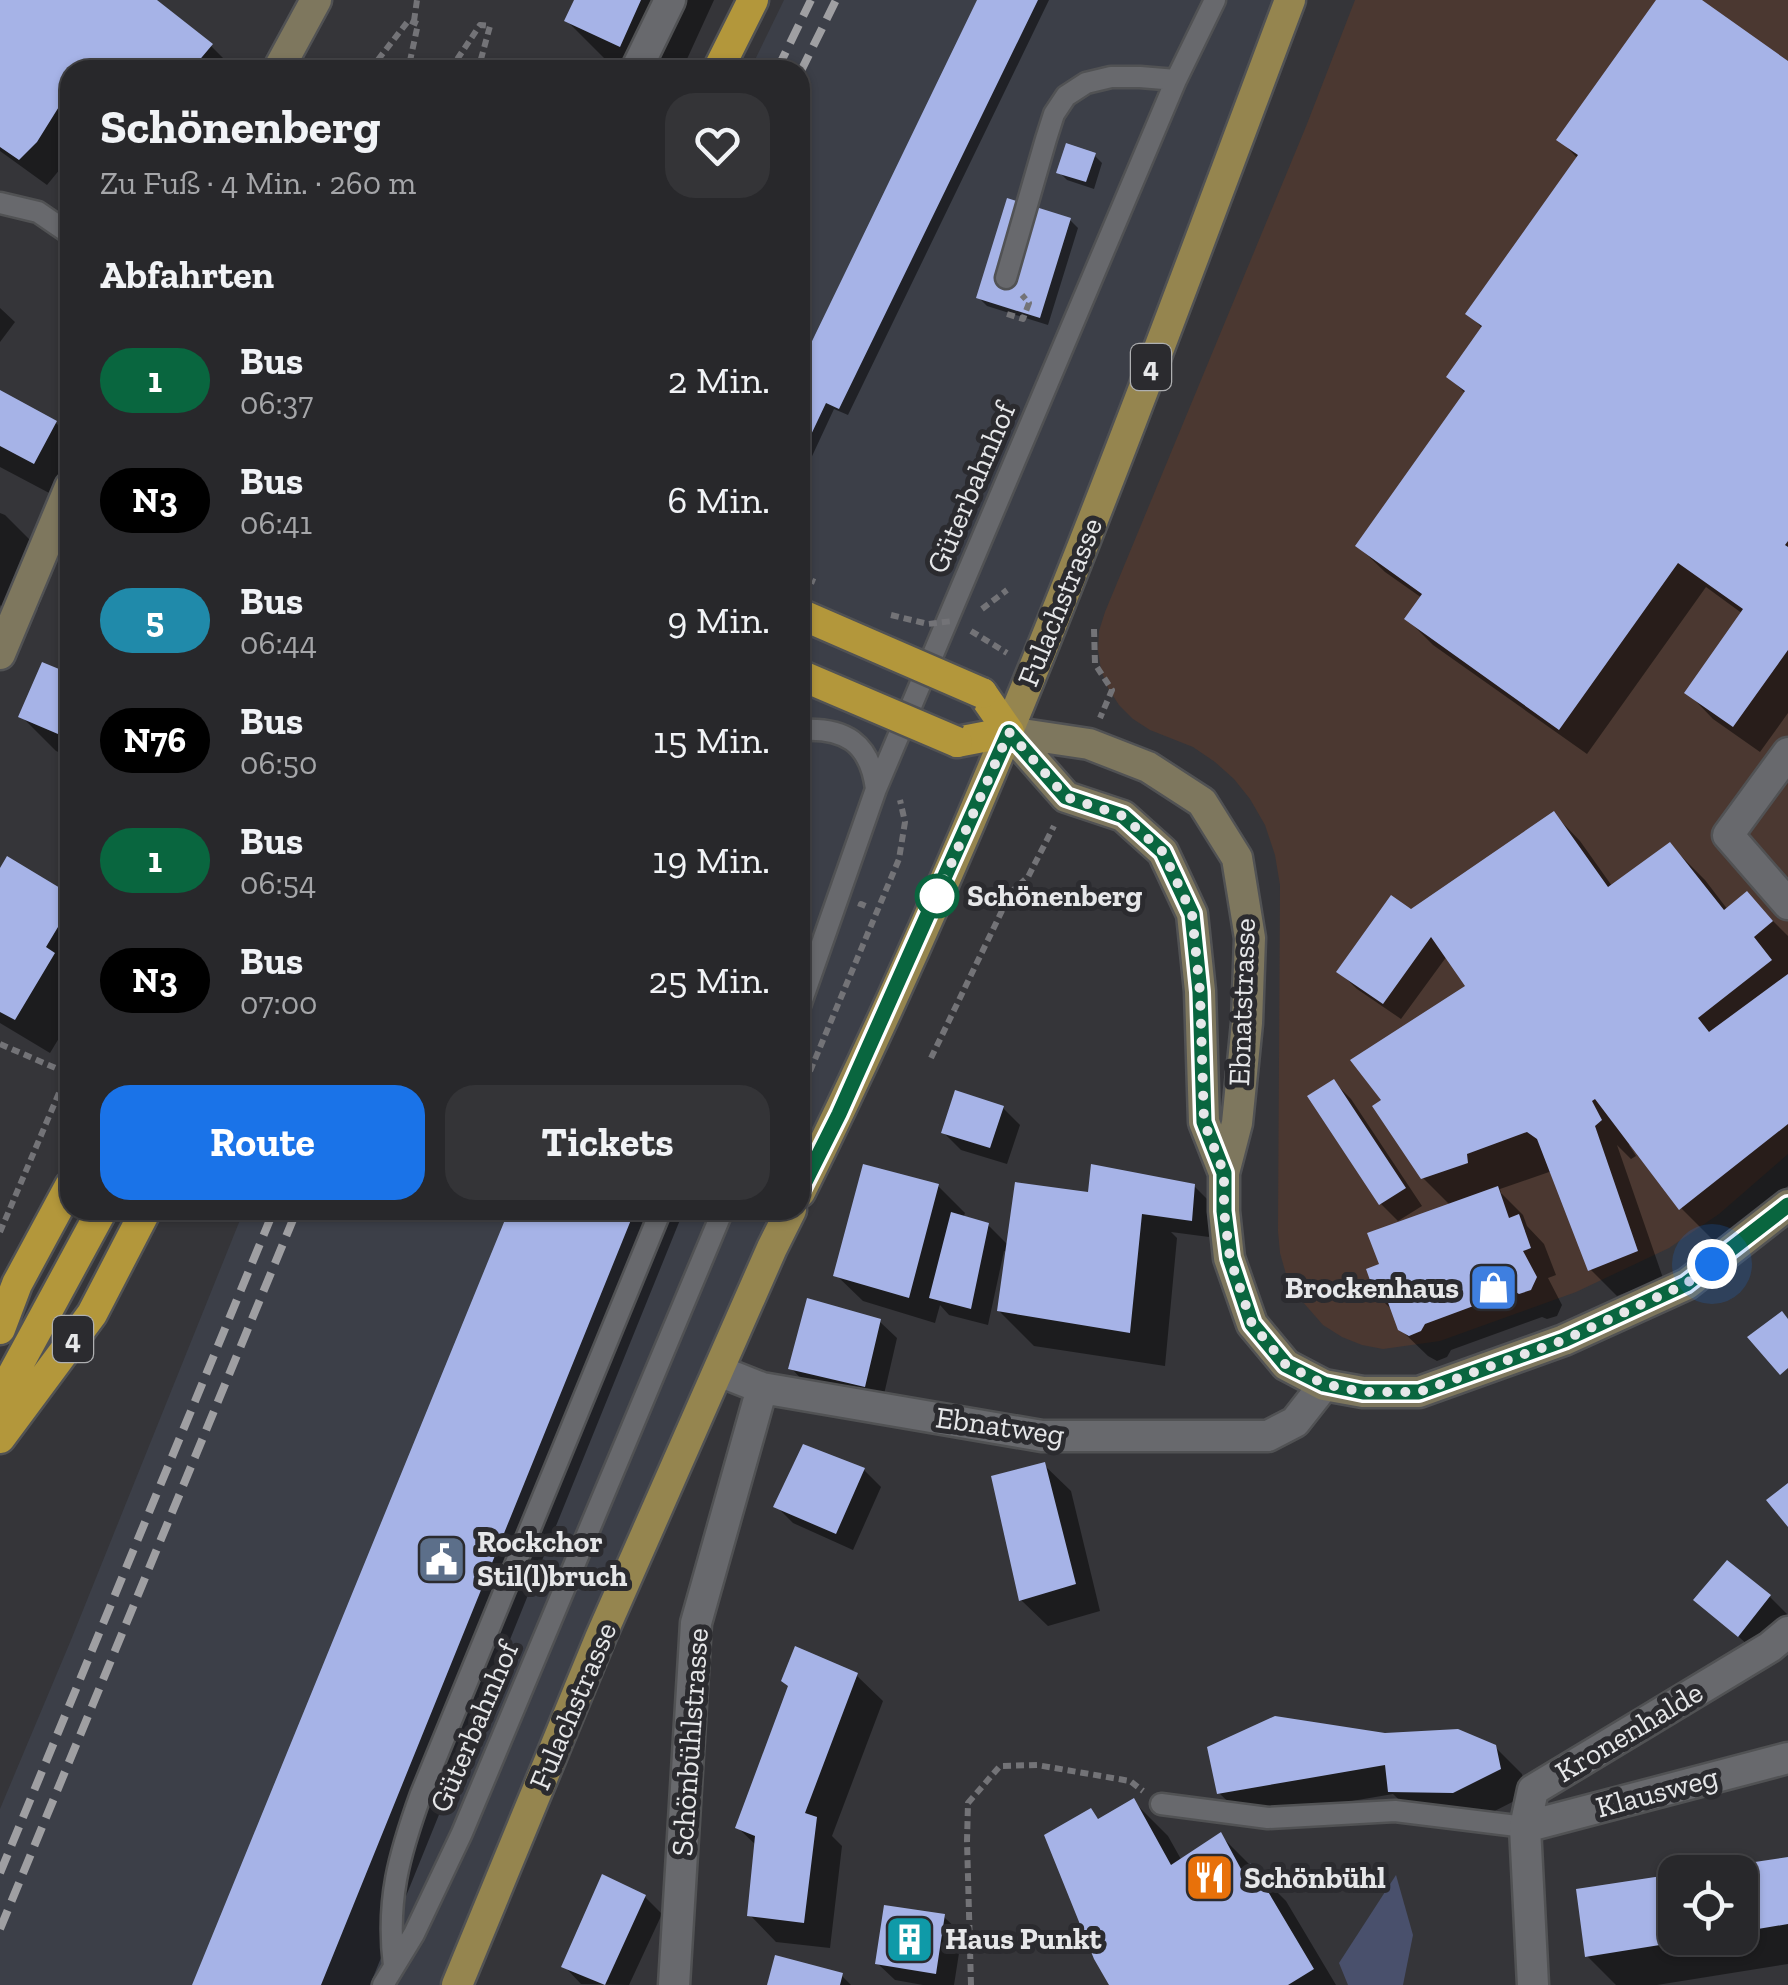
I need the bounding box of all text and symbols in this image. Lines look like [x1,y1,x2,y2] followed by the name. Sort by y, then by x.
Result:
[665,93,770,198] button: heart
[100,98,380,155] text: Schönenberg
[100,164,416,202] text: Zu Fuß · 4 Min. · 260 m
[100,252,274,298] text: Abfahrten
[240,338,303,384] text: Bus
[1131,344,1171,390] road number: 4
[668,357,770,403] text: 2 Min.
[148,359,162,401] text: 1
[240,384,313,422] text: 06:37
[919,395,1024,579] street label: Güterbahnhof
[240,458,303,504] text: Bus
[667,477,770,523] text: 6 Min.
[132,479,178,521] text: N3
[240,504,312,542] text: 06:41
[1010,513,1110,691] street label: Fulachstrasse
[240,578,303,624] text: Bus
[667,597,770,643] text: 9 Min.
[146,599,164,641] text: 5
[240,624,317,662] text: 06:44
[240,698,303,744] text: Bus
[653,717,770,763] text: 15 Min.
[124,719,186,761] text: N76
[240,744,317,782] text: 06:50
[240,818,303,864] text: Bus
[653,837,770,883] text: 19 Min.
[148,839,162,881] text: 1
[240,864,316,902] text: 06:54
[916,875,958,917] marker: Schönenberg
[967,878,1142,914] place label: Schönenberg
[1221,917,1263,1087] street label: Ebnatstrasse
[240,938,303,984] text: Bus
[648,957,770,1003] text: 25 Min.
[132,959,178,1001] text: N3
[240,984,318,1022] text: 07:00
[100,1085,425,1200] button: Route
[445,1085,770,1200] button: Tickets
[1687,1239,1737,1289] your location
[1468,1262,1520,1314] shop icon: Brockenhaus
[1285,1270,1459,1306] place label: Brockenhaus
[53,1316,93,1362] road number: 4
[933,1399,1067,1453] street label: Ebnatweg
[477,1524,628,1594] place label: Rockchor Stil(l)bruch
[416,1533,468,1585] public building icon: Rockchor Stil(l)bruch
[522,1617,624,1795] street label: Fulachstrasse
[664,1627,716,1857] street label: Schönbühlstrasse
[422,1634,527,1818] street label: Güterbahnhof
[1549,1674,1709,1790] street label: Kronenhalde
[1592,1758,1722,1826] street label: Klausweg
[1183,1852,1235,1904] restaurant icon: Schönbühl
[1658,1855,1758,1955] map controls
[1658,1855,1758,1955] button: locate
[1244,1860,1386,1896] place label: Schönbühl
[884,1913,936,1965] building icon: Haus Punkt
[945,1921,1103,1957] place label: Haus Punkt

